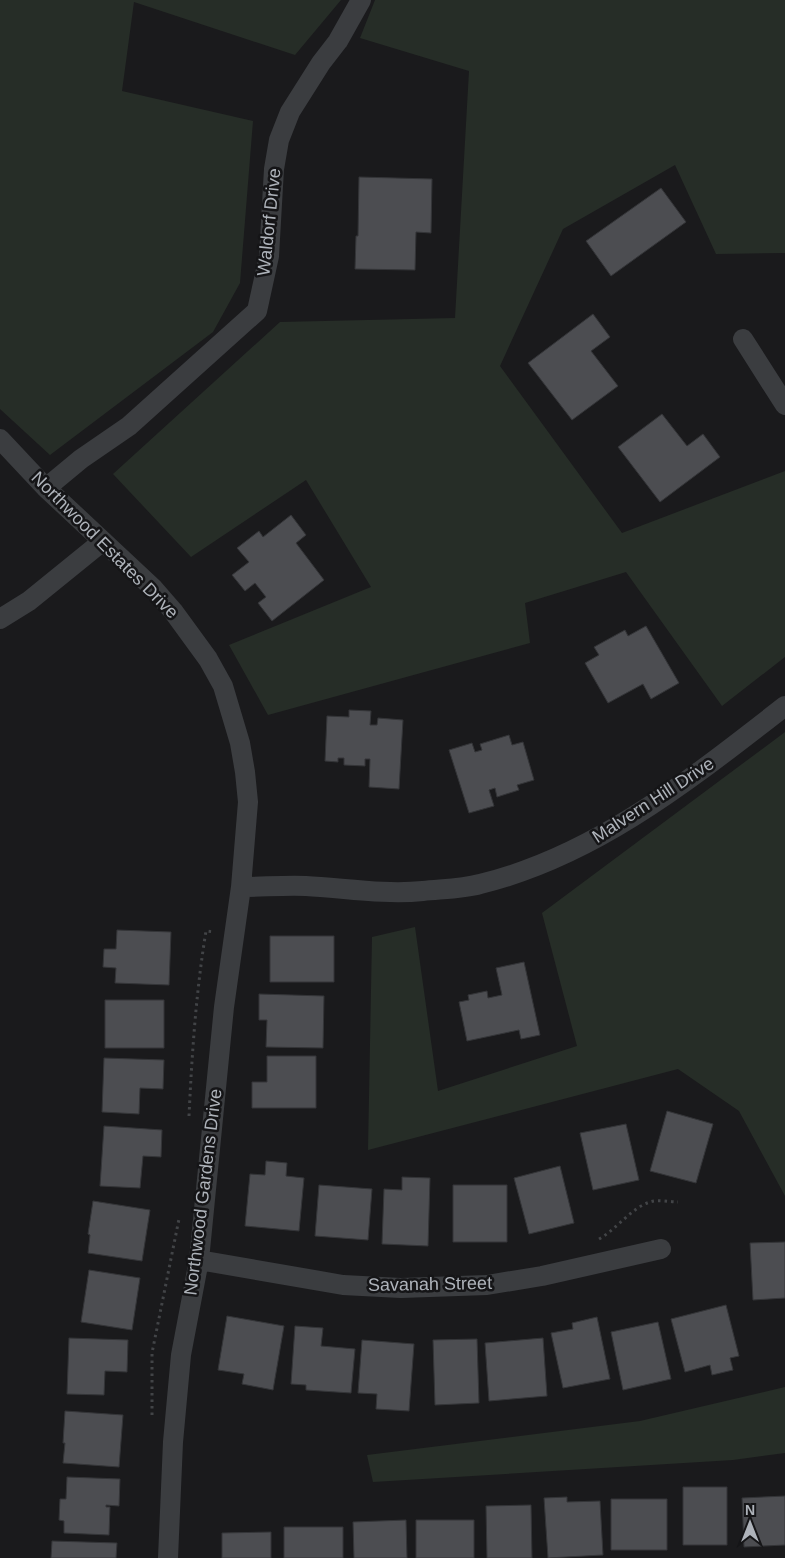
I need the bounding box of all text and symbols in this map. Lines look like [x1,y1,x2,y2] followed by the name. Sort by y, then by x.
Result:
[253,167,285,277] street label: Waldorf Drive
[28,468,182,622] street label: Northwood Estates Drive
[588,753,718,847] street label: Malvern Hill Drive
[180,1088,226,1296] street label: Northwood Gardens Drive
[368,1273,492,1295] street label: Savanah Street
[725,1498,775,1548] north arrow
[745,1502,755,1518] text: N

